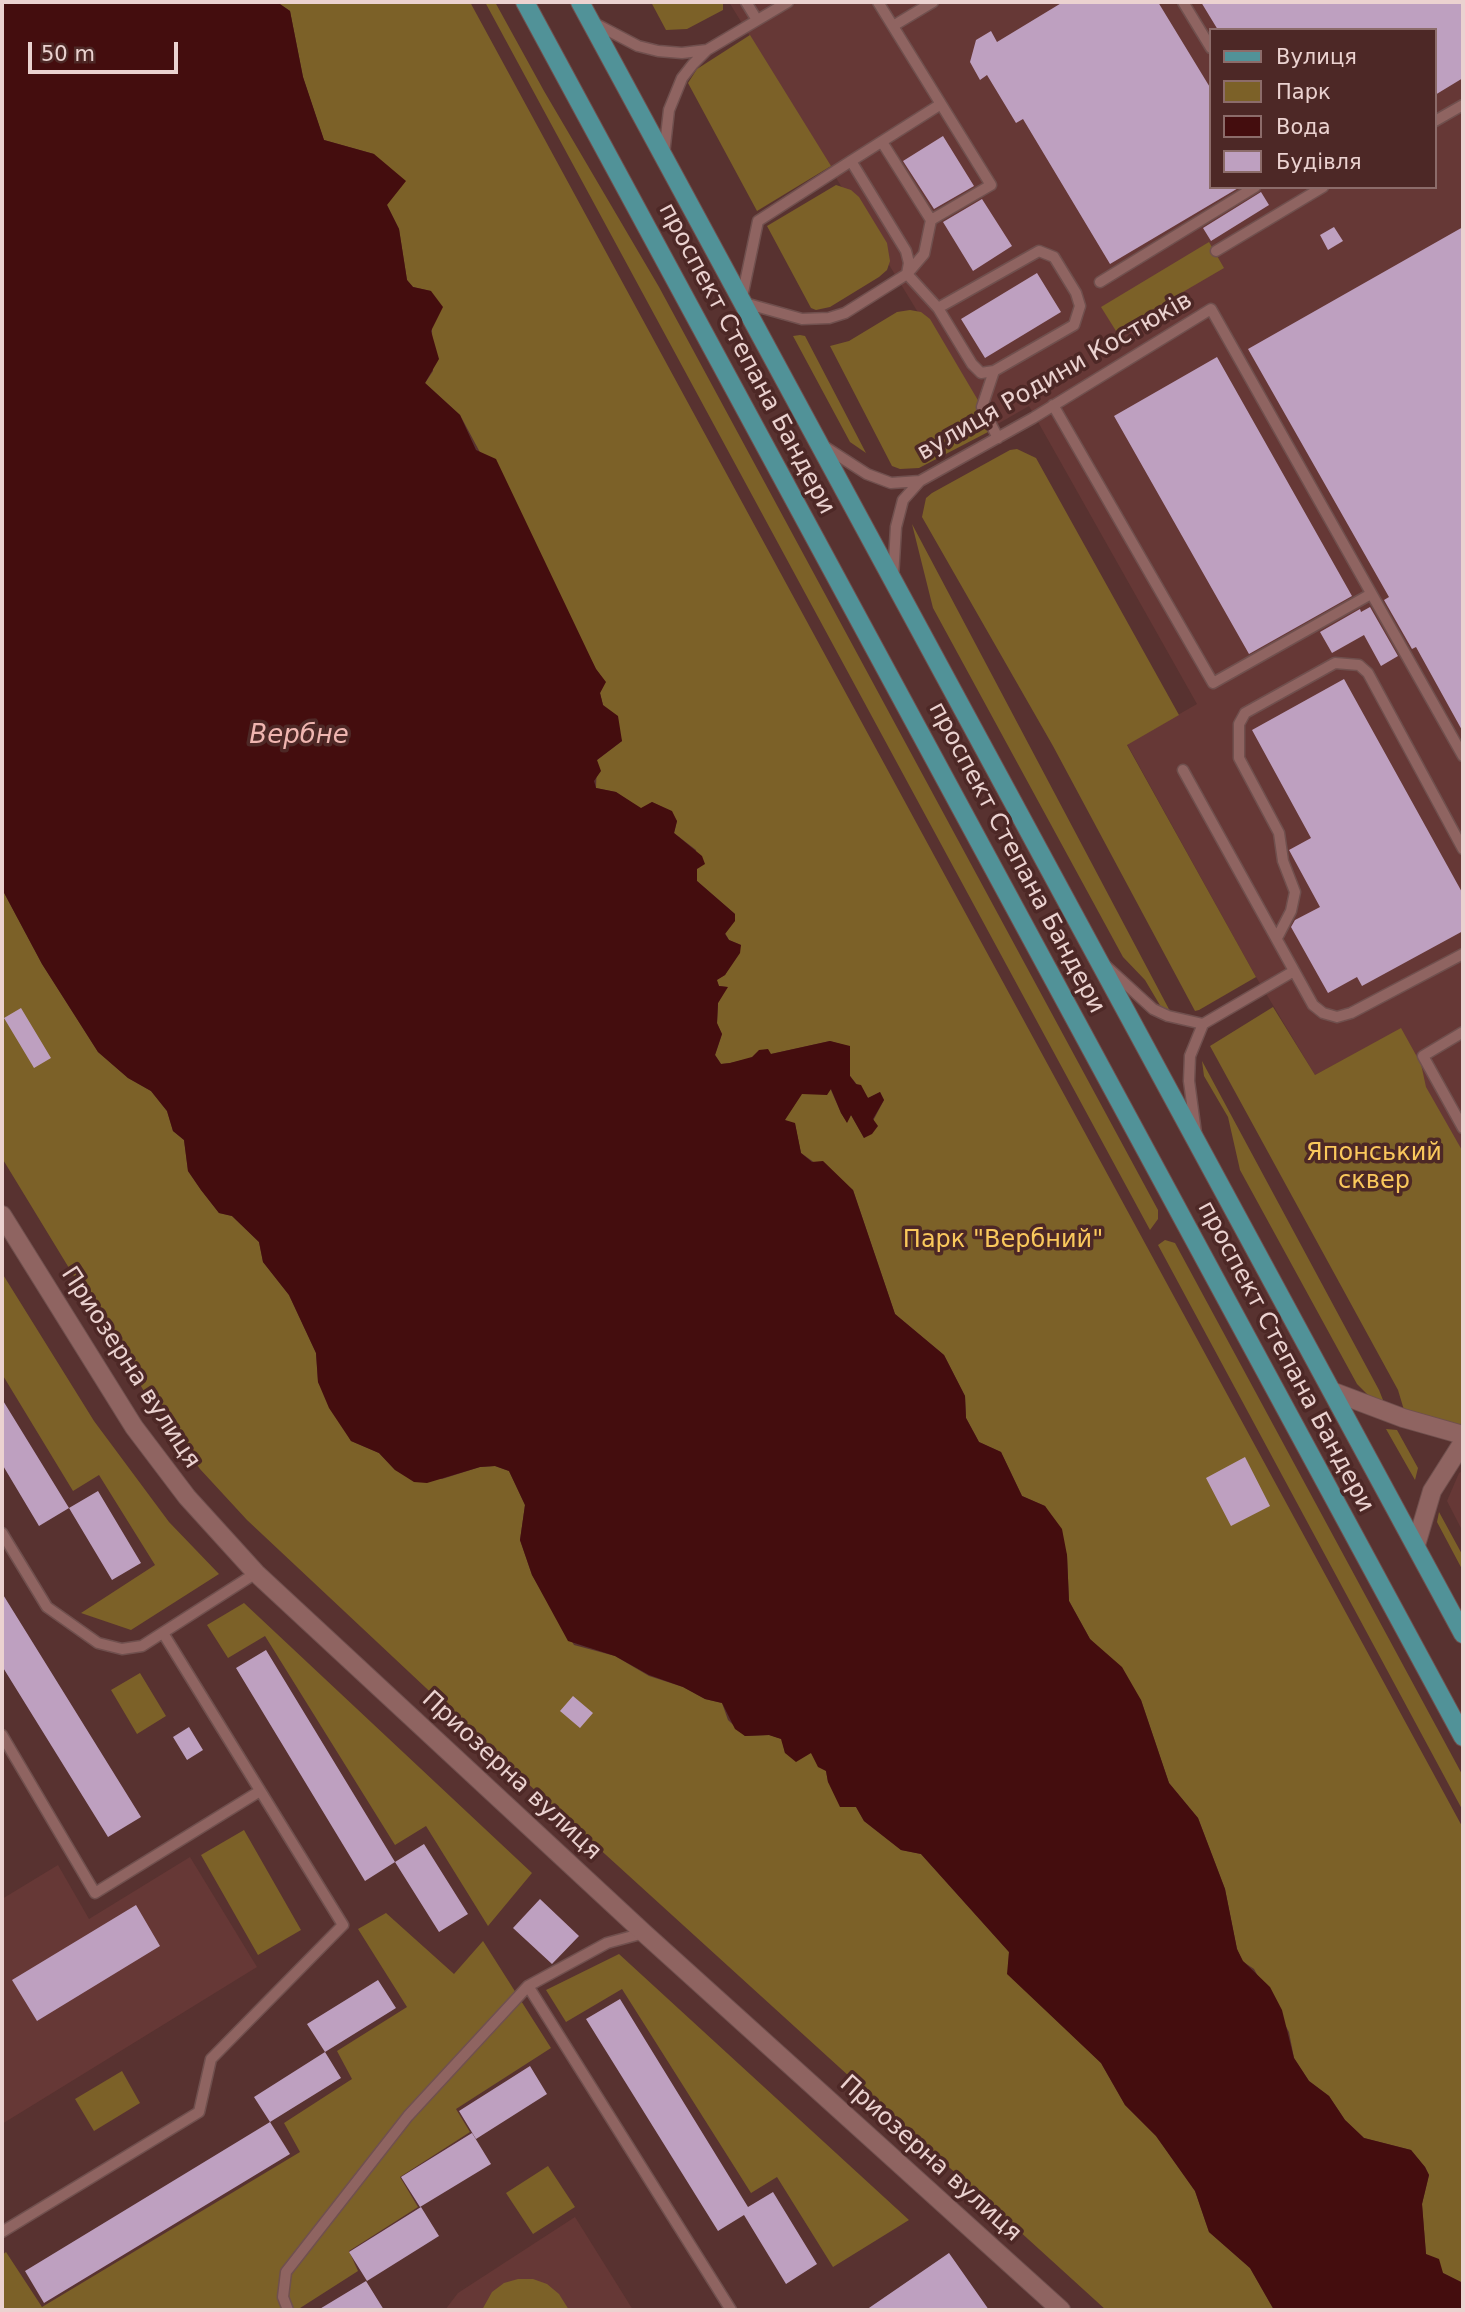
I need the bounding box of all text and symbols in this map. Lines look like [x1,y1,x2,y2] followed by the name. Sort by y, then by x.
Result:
[32,28,182,72] scale bar
[1210,28,1437,189] legend
[41,42,95,66] text: 50 m
[1276,45,1357,69] text: Вулиця
[1276,80,1331,104] text: Парк
[1276,115,1331,139] text: Вода
[1276,150,1362,174] text: Будівля
[652,198,840,520] street label: проспект Степана Бандери
[913,286,1197,468] street label: вулиця Родини Костюків
[922,697,1110,1019] street label: проспект Степана Бандери
[249,720,349,752] water label: Вербне
[1306,1140,1442,1196] park label: Японський сквер
[1191,1196,1379,1518] street label: проспект Степана Бандери
[903,1227,1103,1255] park label: Парк "Вербний"
[54,1262,206,1474] street label: Приозерна вулиця
[415,1686,607,1866] street label: Приозерна вулиця
[833,2070,1027,2248] street label: Приозерна вулиця

